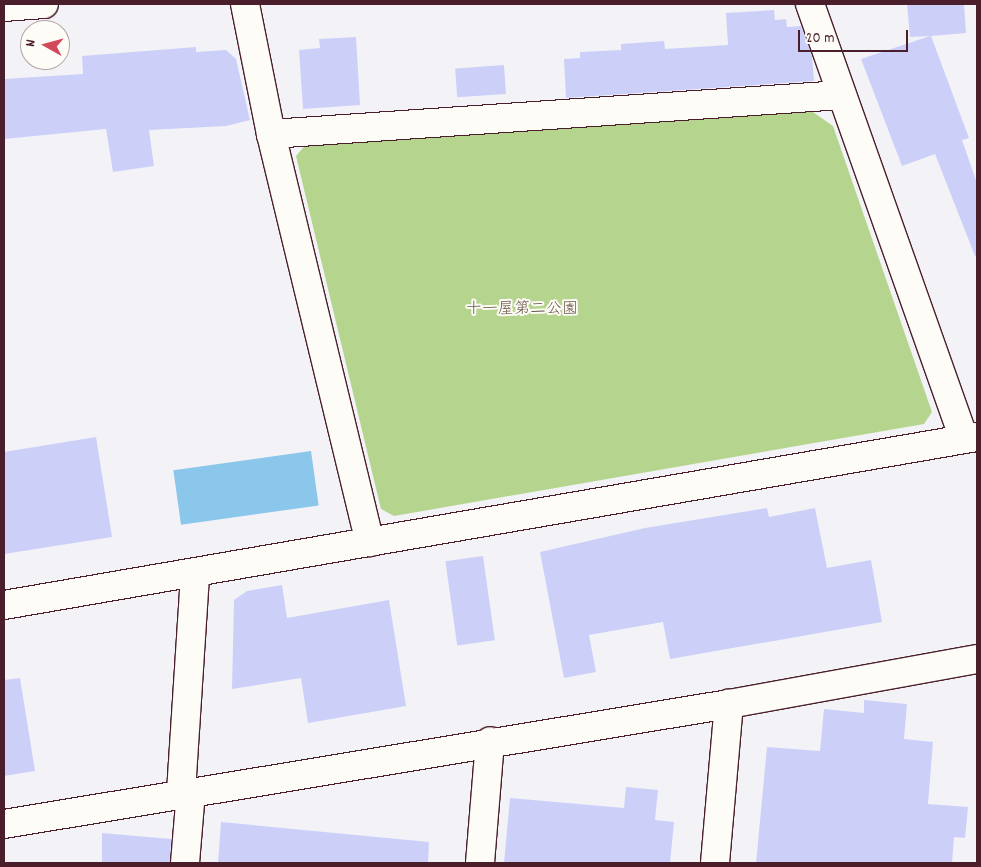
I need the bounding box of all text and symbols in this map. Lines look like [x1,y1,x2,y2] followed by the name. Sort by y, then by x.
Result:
[20,20,70,70] north arrow
[801,20,911,52] scale bar
[806,28,834,50] text: 20 m
[21,39,41,48] text: N
[466,300,578,320] park label: 十一屋第二公園

